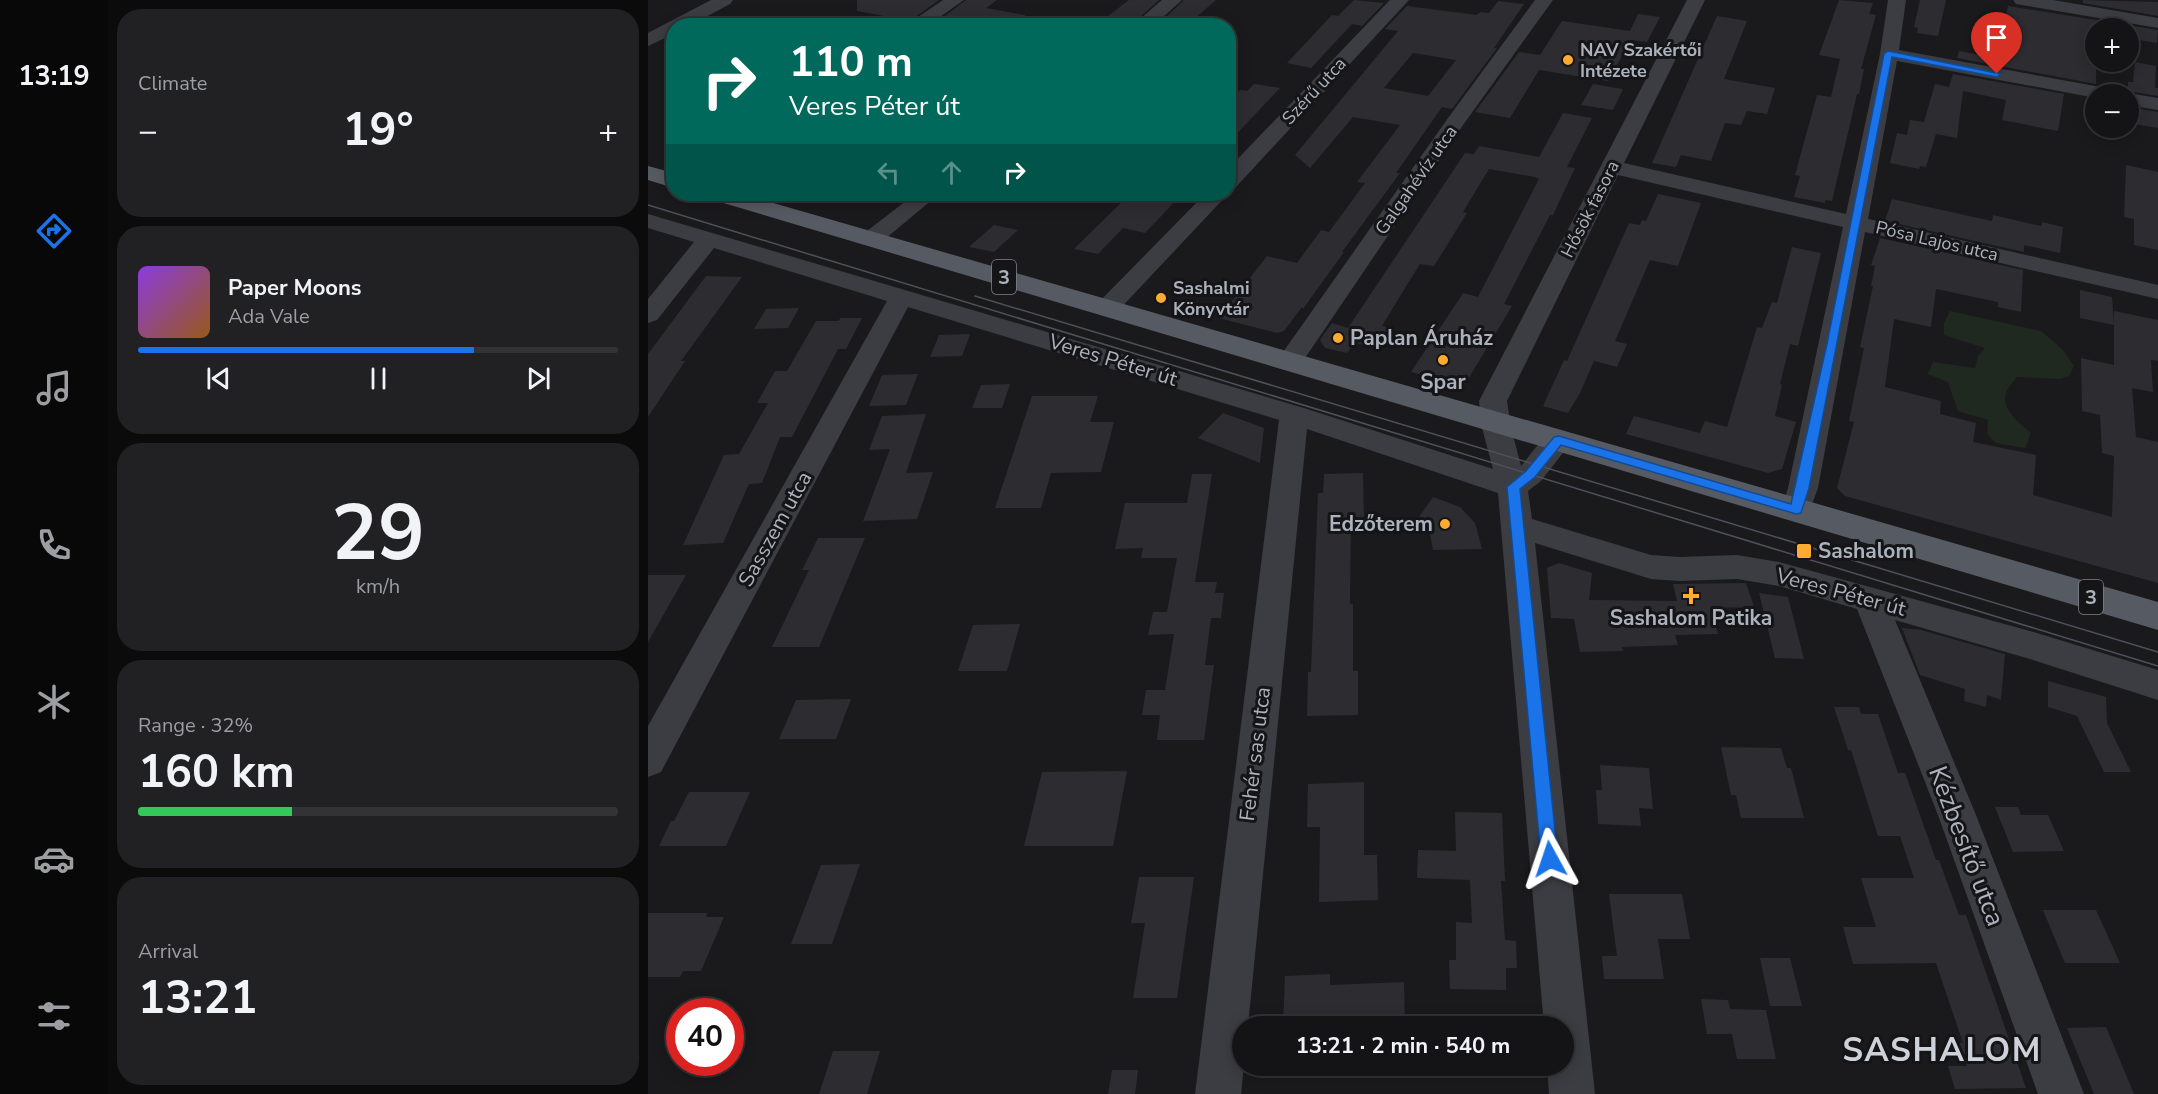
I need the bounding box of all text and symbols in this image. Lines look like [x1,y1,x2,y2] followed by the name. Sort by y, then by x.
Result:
[1971,12,2022,74] pin
[2085,18,2139,138] map controls
[2085,18,2139,72] button: +
[1980,21,2013,54] icon: arrive
[789,34,913,91] text: 110 m
[1580,38,1702,83] place label: NAV Szakértői Intézete
[690,42,768,120] icon: right
[1277,52,1351,130] street label: Szérű utca
[1561,53,1575,67] marker: NAV Szakértői Intézete
[18,58,90,95] text: 13:19
[138,70,207,97] text: Climate
[2085,84,2139,138] button: −
[789,88,960,125] text: Veres Péter út
[342,100,414,161] text: 19°
[138,109,158,154] text: −
[598,109,618,154] text: +
[1369,121,1463,239] street label: Galgahévíz utca
[872,156,905,189] icon: left
[935,156,968,189] icon: ahead
[998,156,1031,189] icon: right
[1555,156,1625,262] street label: Hősök fasora
[33,210,75,252] icon: directions
[1874,215,2000,267] street label: Pósa Lajos utca
[992,260,1016,294] road number: 3
[228,273,362,303] text: Paper Moons
[1173,276,1249,321] place label: Sashalmi Könyvtár
[1154,291,1168,305] marker: Sashalmi Könyvtár
[228,303,310,330] text: Ada Vale
[1350,324,1493,352] place label: Paplan Áruház
[1044,327,1181,393] street label: Veres Péter út
[1331,331,1345,345] marker: Paplan Áruház
[1436,353,1450,367] marker: Spar
[202,362,235,395] icon: previous
[362,362,395,395] icon: pause
[522,362,555,395] icon: next
[33,367,75,409] icon: music
[1420,368,1467,396] place label: Spar
[732,466,818,592] street label: Sasszem utca
[331,480,425,587] text: 29
[1329,510,1433,538] place label: Edzőterem
[1438,517,1452,531] marker: Edzőterem
[33,524,75,566] icon: phone
[1818,537,1914,565] place label: Sashalom
[1795,542,1813,560] marker: Sashalom
[1772,561,1909,623] street label: Veres Péter út
[356,573,400,600] text: km/h
[2079,580,2103,614] road number: 3
[1684,589,1698,603] marker: Sashalom Patika
[1610,604,1772,632] place label: Sashalom Patika
[33,681,75,723] icon: climate
[1233,685,1277,823] street label: Fehér sas utca
[138,712,253,739] text: Range · 32%
[138,742,295,803] text: 160 km
[1920,761,2013,931] street label: Kézbesítő utca
[1518,827,1582,891] position arrow
[33,838,75,880] icon: car
[138,938,198,965] text: Arrival
[138,968,257,1029] text: 13:21
[33,995,75,1037] icon: filters
[666,998,744,1076] speed limit sign: 40
[1842,1028,2042,1073] district label: SASHALOM
[1296,1031,1510,1061] text: 13:21 · 2 min · 540 m

